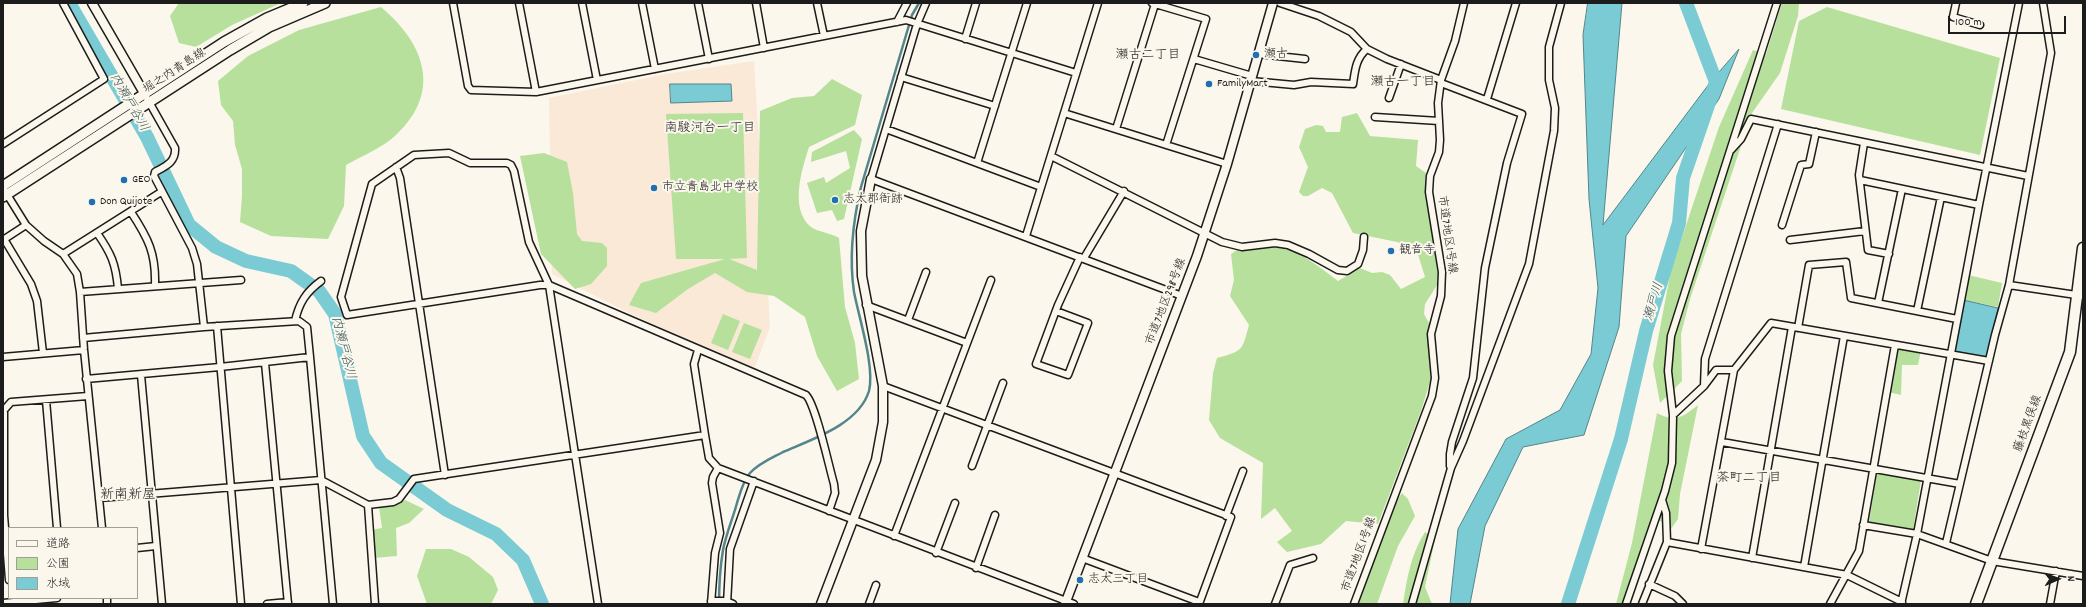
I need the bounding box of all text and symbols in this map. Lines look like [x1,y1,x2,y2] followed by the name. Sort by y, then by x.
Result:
[1950,8,2068,34] scale bar
[1955,14,1982,31] text: 100 m
[141,46,209,98] street label: 堀之内青島線
[1116,48,1180,64] district label: 瀬古二丁目
[1264,48,1288,62] place label: 瀬古
[1251,50,1261,60] marker: 瀬古
[105,71,151,135] water label: 内瀬戸谷川
[1371,75,1435,91] district label: 瀬古一丁目
[1217,77,1268,91] place label: FamilyMart
[1204,79,1214,89] marker: FamilyMart
[665,121,755,137] district label: 南駿河台一丁目
[132,173,150,187] place label: GEO
[119,175,129,185] marker: GEO
[662,181,758,195] place label: 市立青島北中学校
[649,183,659,193] marker: 市立青島北中学校
[843,193,903,207] place label: 志太郡衙跡
[100,195,152,209] place label: Don Quijote
[830,195,840,205] marker: 志太郡衙跡
[1433,195,1459,275] street label: 市道7地区1号線
[87,197,97,207] marker: Don Quijote
[1399,244,1435,258] place label: 観音寺
[1386,246,1396,256] marker: 観音寺
[1144,256,1190,348] street label: 市道7地区298号線
[1642,281,1668,323] water label: 瀬戸川
[327,315,357,381] water label: 内瀬戸谷川
[2012,393,2046,455] street label: 藤枝黒俣線
[1717,471,1781,487] district label: 茶町二丁目
[100,488,156,504] district label: 新南新屋
[1340,515,1380,595] street label: 市道7地区1号線
[8,527,138,599] legend
[46,536,70,553] text: 道路
[46,556,70,573] text: 公園
[2038,559,2078,599] north arrow
[1088,573,1148,587] place label: 志太三丁目
[1075,575,1085,585] marker: 志太三丁目
[46,576,70,593] text: 水域
[2062,576,2078,582] text: N

